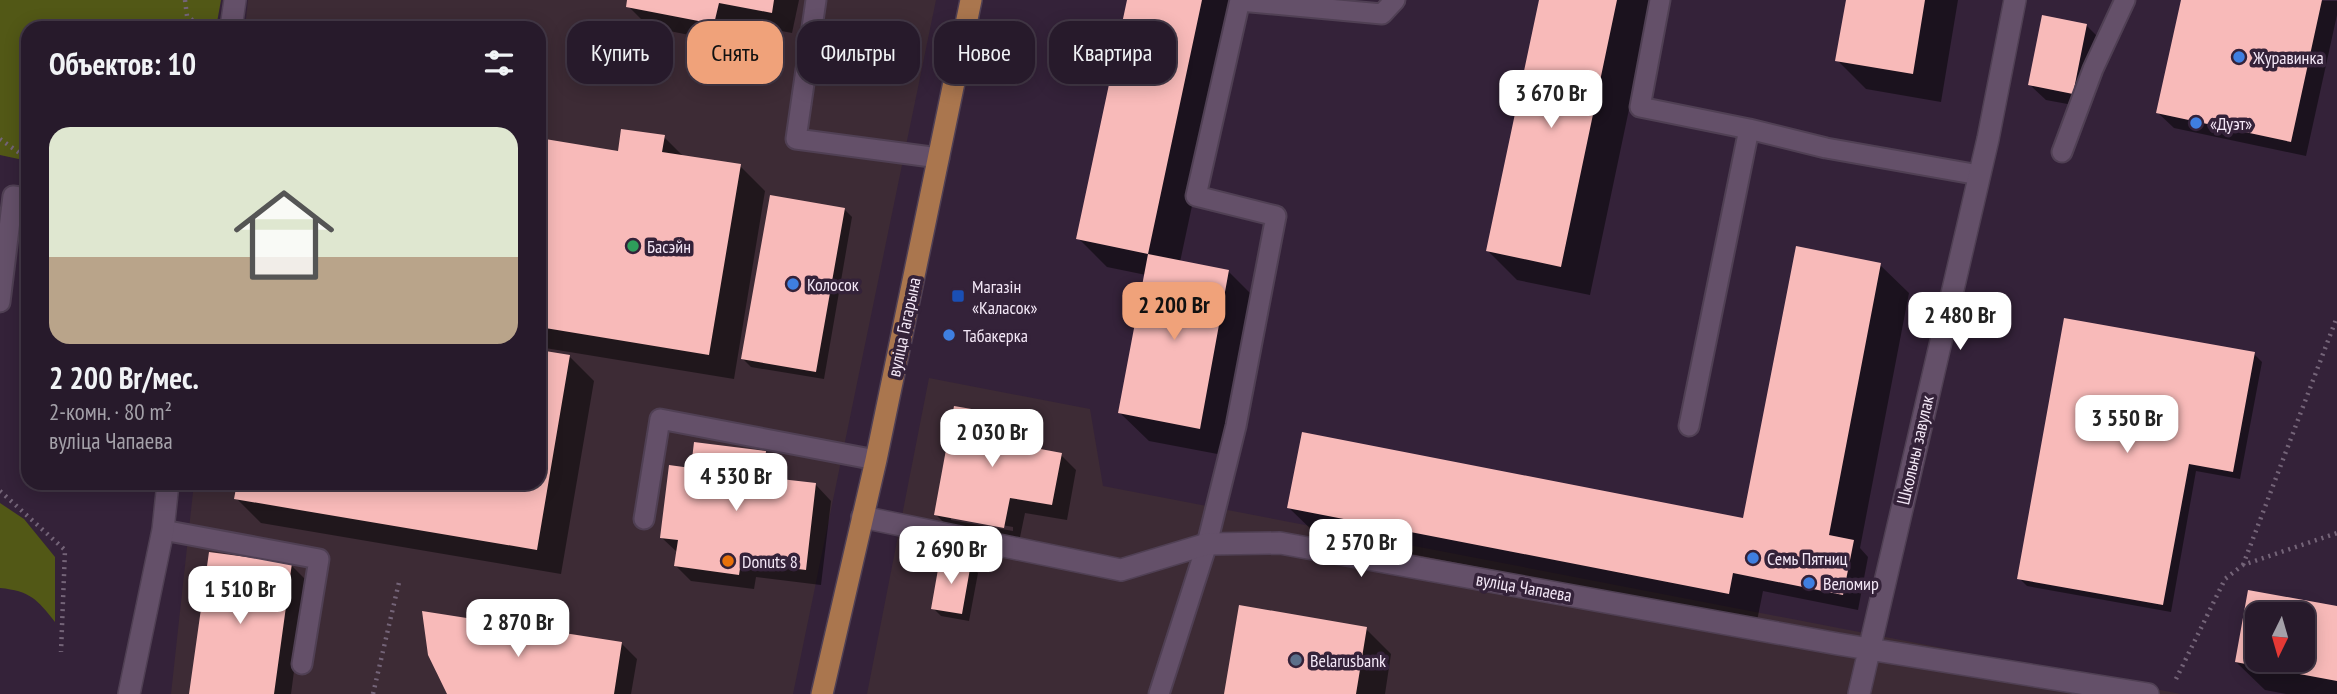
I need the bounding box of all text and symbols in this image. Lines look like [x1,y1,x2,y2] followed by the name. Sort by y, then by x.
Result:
[567,21,673,84] chip: Купить
[687,21,783,84] chip: Снять
[797,21,920,84] chip: Фильтры
[934,21,1035,84] chip: Новое
[1049,21,1176,84] chip: Квартира
[49,44,196,83] text: Объектов: 10
[480,44,518,82] icon: filters
[2252,46,2324,69] place label: Журавинка
[2231,49,2247,65] marker: Журавинка
[1479,71,1623,130] pin: 3 670 Br
[1515,78,1587,107] text: 3 670 Br
[2210,112,2252,135] place label: «Дуэт»
[2188,115,2204,131] marker: «Дуэт»
[221,172,347,298] icon: home
[647,235,691,258] place label: Басэйн
[625,238,641,254] marker: Басэйн
[807,273,859,296] place label: Колосок
[882,275,926,379] street label: вуліца Гагарына
[972,275,1037,319] place label: Магазін «Каласок»
[785,276,801,292] marker: Колосок
[1102,282,1246,342] pin: 2 200 Br
[950,288,966,304] marker: Магазін «Каласок»
[1138,290,1210,319] text: 2 200 Br
[1888,292,2032,352] pin: 2 480 Br
[1924,300,1996,329] text: 2 480 Br
[963,324,1028,347] place label: Табакерка
[941,327,957,343] marker: Табакерка
[49,358,199,397] text: 2 200 Br/мес.
[1891,393,1939,507] street label: Школьны завулак
[2055,396,2199,455] pin: 3 550 Br
[49,397,172,426] text: 2-комн. · 80 m²
[2091,403,2163,432] text: 3 550 Br
[920,410,1064,469] pin: 2 030 Br
[956,417,1028,446] text: 2 030 Br
[49,426,173,455] text: вуліца Чапаева
[664,454,808,513] pin: 4 530 Br
[700,461,772,490] text: 4 530 Br
[1289,520,1433,579] pin: 2 570 Br
[879,526,1023,586] pin: 2 690 Br
[1325,527,1397,556] text: 2 570 Br
[915,534,987,563] text: 2 690 Br
[1767,547,1848,570] place label: Семь Пятниц
[742,550,798,573] place label: Donuts 8
[1745,550,1761,566] marker: Семь Пятниц
[720,553,736,569] marker: Donuts 8
[168,566,312,626] pin: 1 510 Br
[1474,567,1574,607] street label: вуліца Чапаева
[1823,572,1879,595] place label: Веломир
[204,574,276,603] text: 1 510 Br
[1801,575,1817,591] marker: Веломир
[446,600,590,659] pin: 2 870 Br
[2245,602,2315,672] north arrow
[2245,602,2315,672] map controls
[482,607,554,636] text: 2 870 Br
[1310,649,1386,672] place label: Belarusbank
[1288,652,1304,668] marker: Belarusbank

